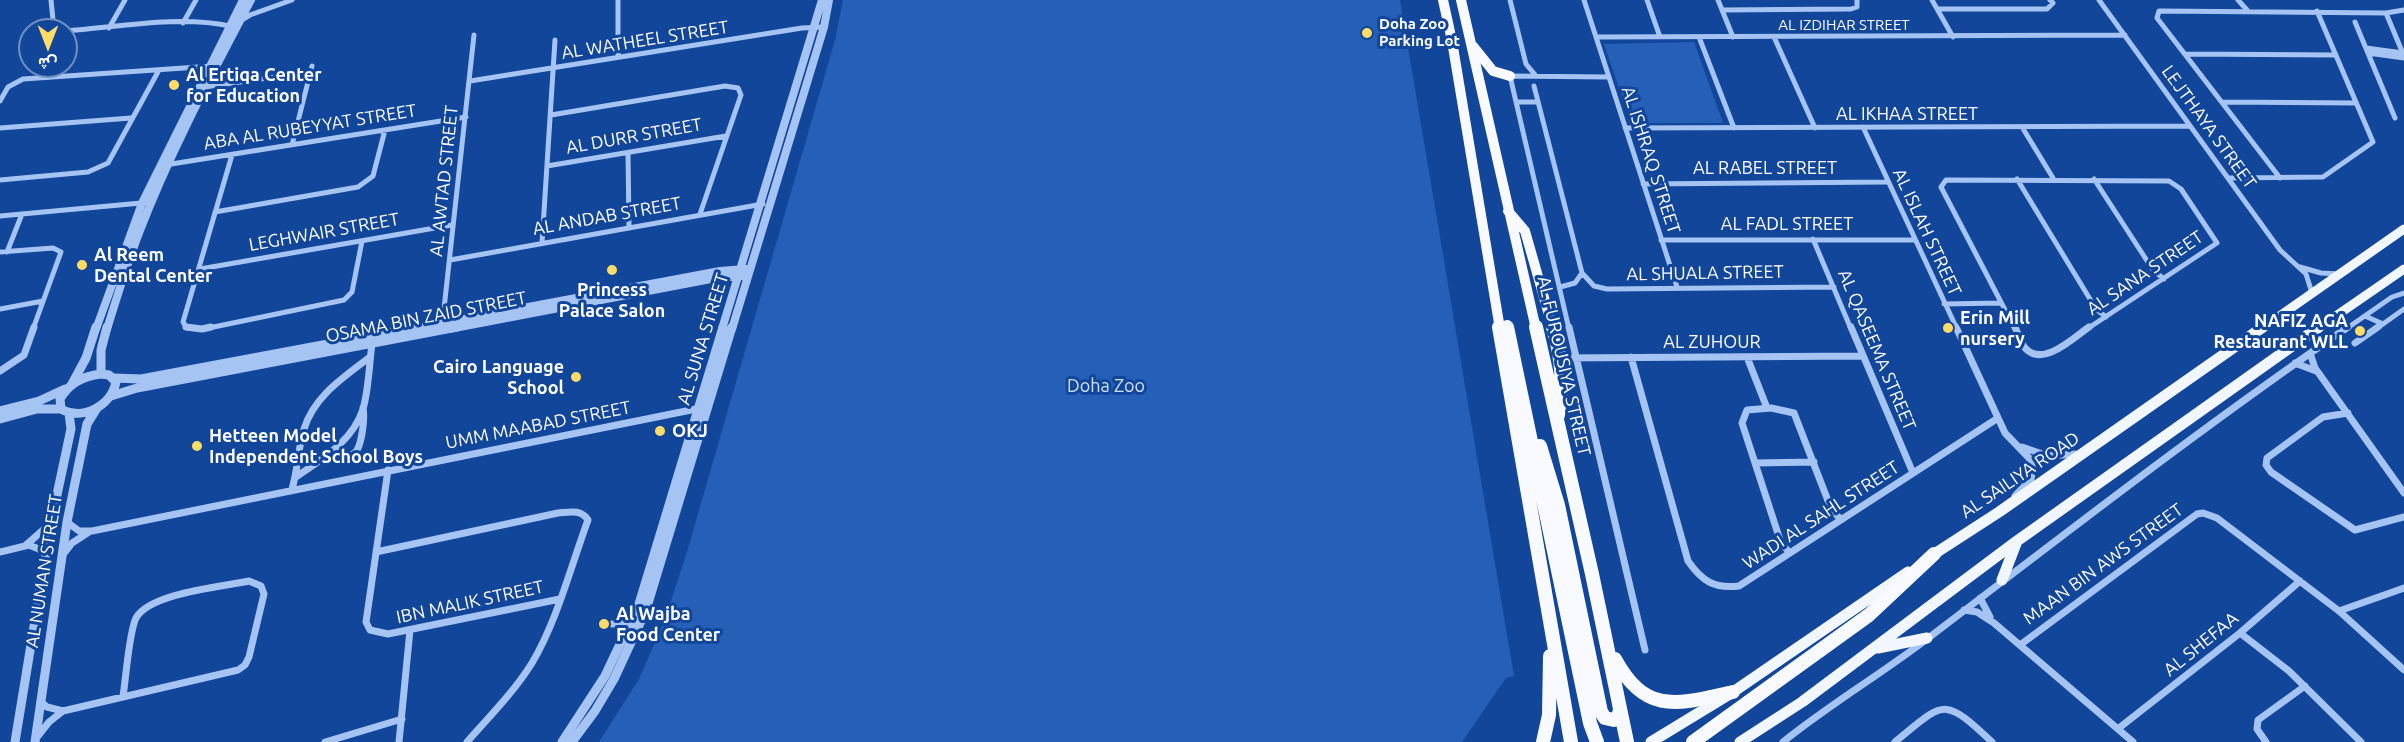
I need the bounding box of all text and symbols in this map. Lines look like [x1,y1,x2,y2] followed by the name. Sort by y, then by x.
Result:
[1379,15,1460,50] place label: Doha Zoo Parking Lot
[560,16,730,64] street label: AL WATHEEL STREET
[1778,16,1910,34] street label: AL IZDIHAR STREET
[18,18,78,78] north arrow
[1360,26,1374,40] marker: Doha Zoo Parking Lot
[38,55,58,73] text: ش
[2157,61,2261,193] street label: LEJTHAYA STREET
[186,64,322,106] place label: Al Ertiqa Center for Education
[167,78,181,92] marker: Al Ertiqa Center for Education
[1617,84,1685,236] street label: AL ISHRAQ STREET
[202,100,418,154] street label: ABA AL RUBEYYAT STREET
[1836,103,1978,125] street label: AL IKHAA STREET
[425,104,463,258] street label: AL AWTAD STREET
[564,113,704,159] street label: AL DURR STREET
[1693,157,1837,179] street label: AL RABEL STREET
[1888,165,1966,299] street label: AL ISLAH STREET
[531,192,683,240] street label: AL ANDAB STREET
[247,208,401,256] street label: LEGHWAIR STREET
[1721,213,1853,235] street label: AL FADL STREET
[2083,226,2207,320] street label: AL SANA STREET
[94,244,212,286] place label: Al Reem Dental Center
[75,258,89,272] marker: Al Reem Dental Center
[1626,261,1784,285] street label: AL SHUALA STREET
[605,263,619,277] marker: Princess Palace Salon
[1833,266,1921,434] street label: AL QASEEMA STREET
[673,271,733,407] street label: AL SUNA STREET
[1533,274,1595,458] street label: AL FUROUSIYA STREET
[559,279,665,322] place label: Princess Palace Salon
[324,287,528,347] street label: OSAMA BIN ZAID STREET
[1960,307,2030,350] place label: Erin Mill nursery
[2214,310,2348,352] place label: NAFIZ AGA Restaurant WLL
[1941,321,1955,335] marker: Erin Mill nursery
[2353,324,2367,338] marker: NAFIZ AGA Restaurant WLL
[1663,331,1761,353] street label: AL ZUHOUR
[433,356,564,398] place label: Cairo Language School
[569,370,583,384] marker: Cairo Language School
[1067,375,1145,397] park label: Doha Zoo
[444,396,632,454] street label: UMM MAABAD STREET
[672,420,708,442] place label: OKJ
[653,424,667,438] marker: OKJ
[209,425,423,468] place label: Hetteen Model Independent School Boys
[1956,427,2084,523] street label: AL SAILIYA ROAD
[190,439,204,453] marker: Hetteen Model Independent School Boys
[1739,456,1903,574] street label: WADI AL SAHL STREET
[21,493,67,649] street label: AL NUMAN STREET
[2019,499,2187,629] street label: MAAN BIN AWS STREET
[394,576,546,628] street label: IBN MALIK STREET
[616,603,720,646] place label: Al Wajba Food Center
[2159,607,2243,681] street label: AL SHEFAA
[597,617,611,631] marker: Al Wajba Food Center

